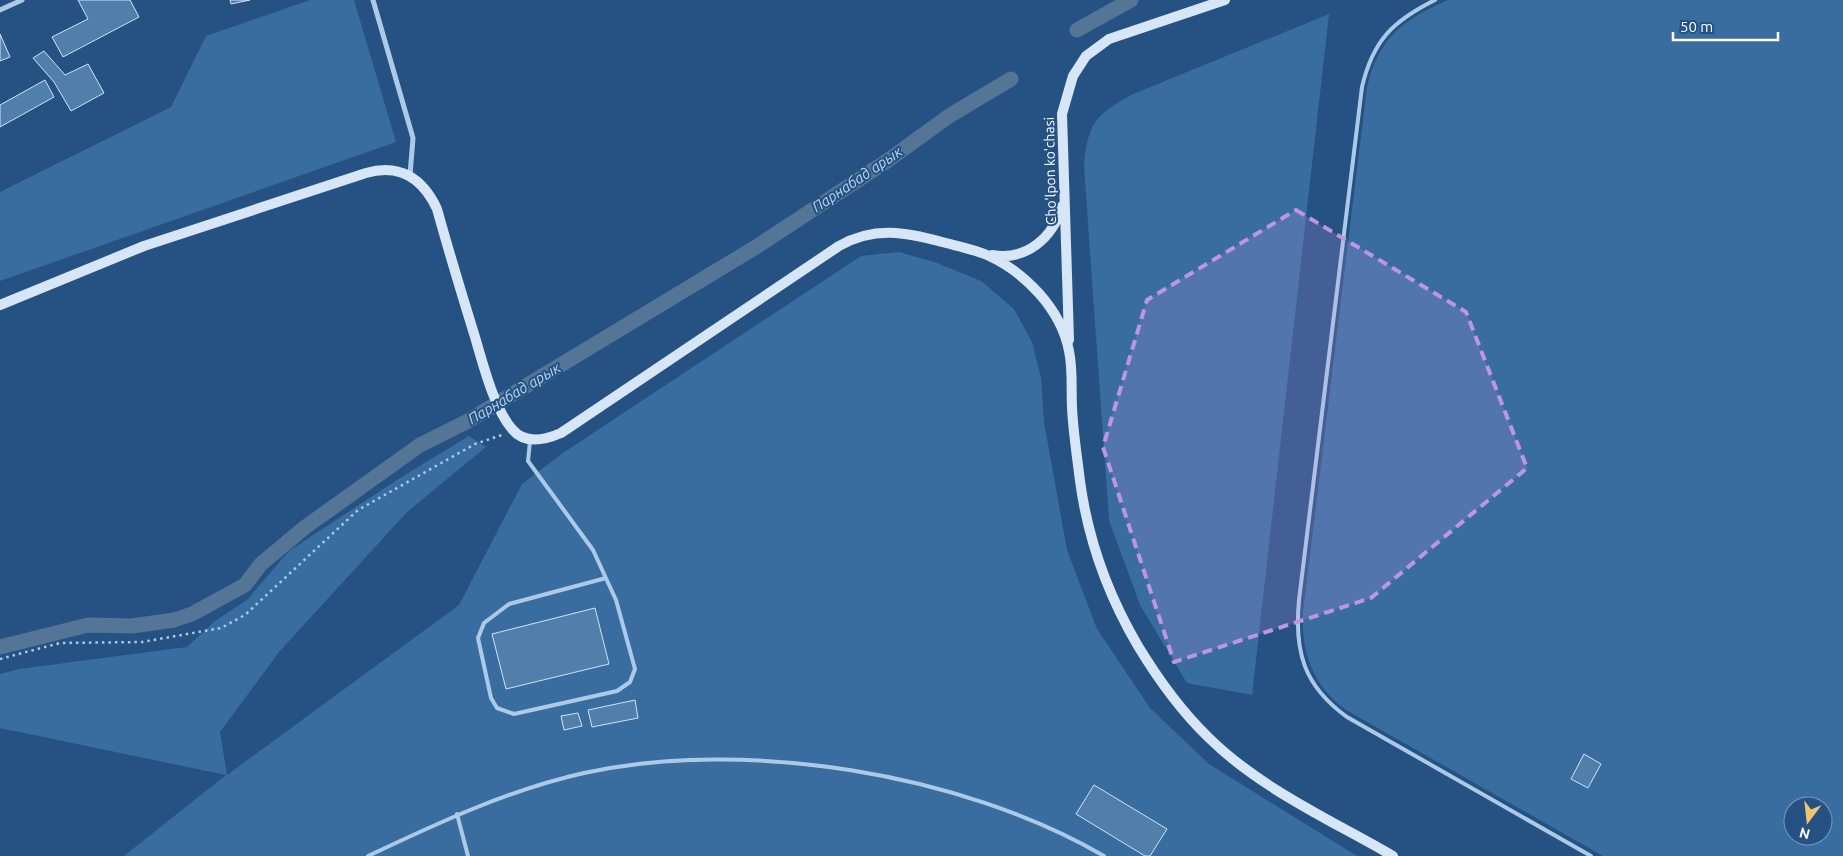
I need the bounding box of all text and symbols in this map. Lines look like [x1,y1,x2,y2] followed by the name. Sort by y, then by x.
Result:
[1673,10,1778,42] scale bar
[1680,18,1713,35] text: 50 m
[1041,117,1059,225] street label: Cho'lpon ko'chasi
[809,142,905,215] water label: Парнабад арык
[465,359,564,427] water label: Парнабад арык
[1783,796,1833,846] north arrow
[1798,824,1812,843] text: N

